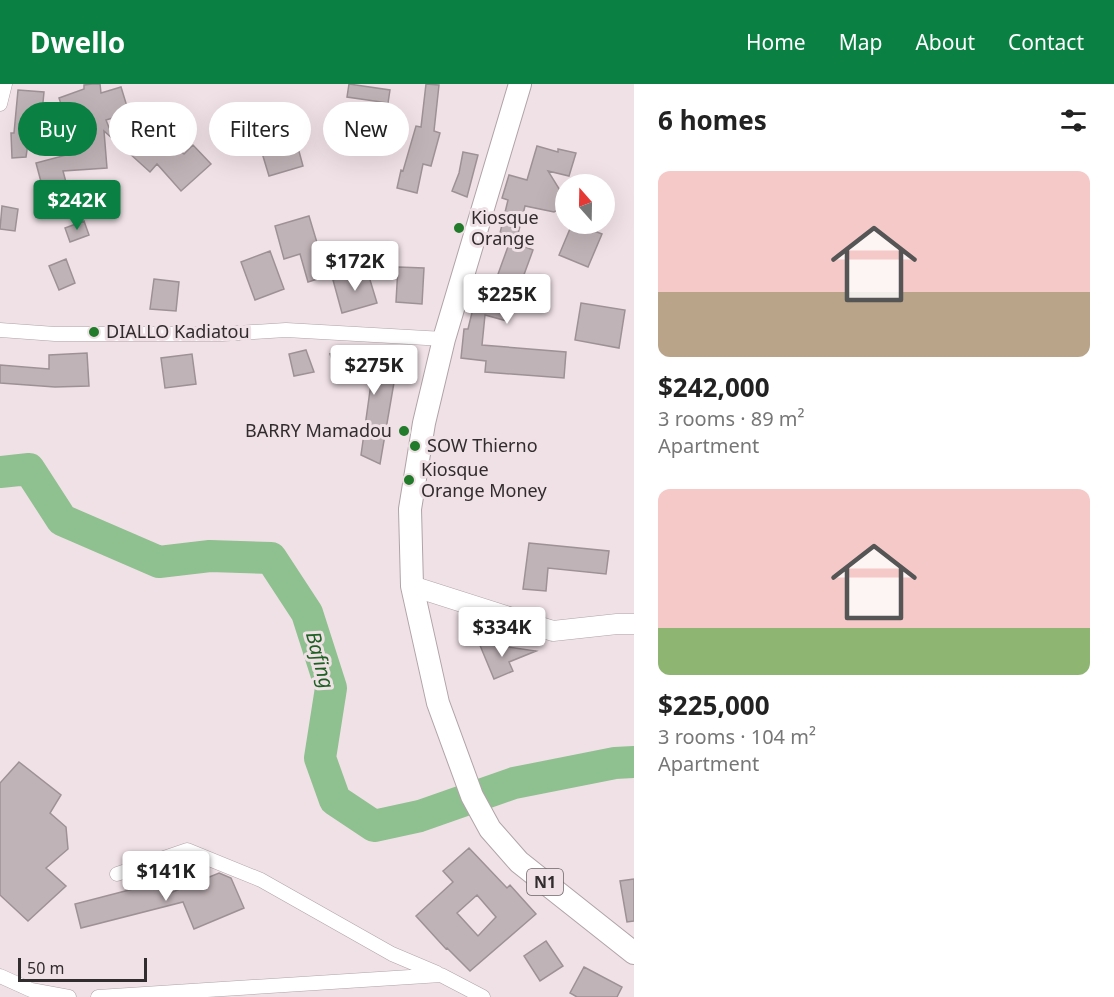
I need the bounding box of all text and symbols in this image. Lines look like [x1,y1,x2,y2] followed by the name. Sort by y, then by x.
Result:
[30,23,125,61] text: Dwello
[746,28,806,56] text: Home
[839,28,882,56] text: Map
[915,28,975,56] text: About
[1008,28,1084,56] text: Contact
[18,102,97,156] chip: Buy
[109,102,197,156] chip: Rent
[209,102,311,156] chip: Filters
[323,102,409,156] chip: New
[658,102,767,138] text: 6 homes
[1057,104,1090,137] icon: filters
[555,174,615,234] north arrow
[555,174,615,234] map controls
[35,180,119,231] pin: $242K
[47,186,107,213] text: $242K
[471,205,539,250] place label: Kiosque Orange
[820,210,928,318] icon: home
[452,221,466,235] marker: Kiosque Orange
[313,241,397,292] pin: $172K
[325,247,385,274] text: $172K
[465,274,549,325] pin: $225K
[477,280,537,307] text: $225K
[106,319,250,343] place label: DIALLO Kadiatou
[87,325,101,339] marker: DIALLO Kadiatou
[332,345,416,396] pin: $275K
[344,351,404,378] text: $275K
[658,369,770,405] text: $242,000
[658,405,805,432] text: 3 rooms · 89 m²
[245,418,392,442] place label: BARRY Mamadou
[397,424,411,438] marker: BARRY Mamadou
[658,432,759,459] text: Apartment
[427,433,538,457] place label: SOW Thierno
[408,439,422,453] marker: SOW Thierno
[421,457,547,502] place label: Kiosque Orange Money
[402,473,416,487] marker: Kiosque Orange Money
[820,528,928,636] icon: home
[460,607,544,658] pin: $334K
[472,613,532,640] text: $334K
[300,628,341,692] water label: Bafing
[658,687,770,723] text: $225,000
[658,723,816,750] text: 3 rooms · 104 m²
[658,750,759,777] text: Apartment
[124,851,208,902] pin: $141K
[136,857,196,884] text: $141K
[527,869,563,895] road number: N1
[18,955,147,982] scale bar
[27,957,64,979] text: 50 m

